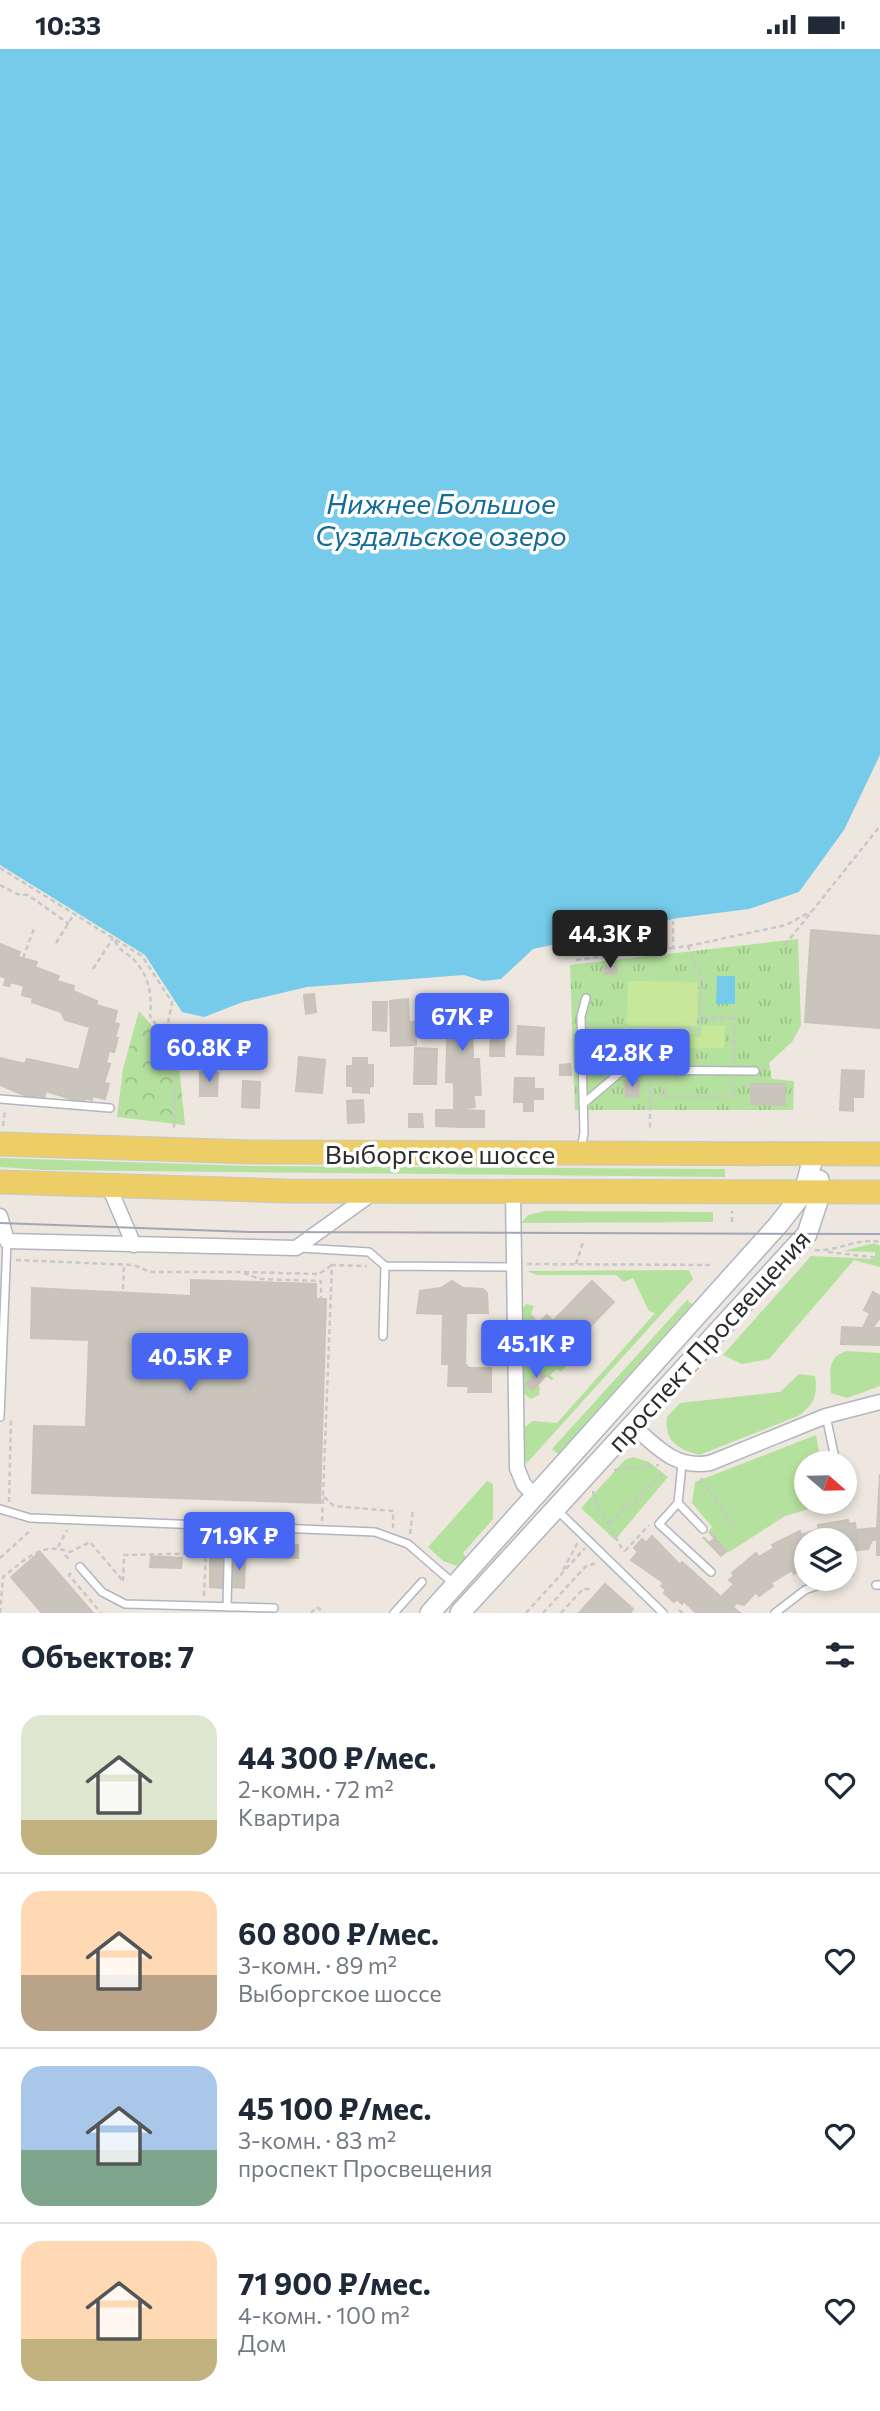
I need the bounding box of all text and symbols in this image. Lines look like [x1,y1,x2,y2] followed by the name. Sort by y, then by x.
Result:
[35,9,101,40] text: 10:33
[315,486,567,552] water label: Нижнее Большое Суздальское озеро
[545,911,675,970] pin: 44.3K ₽
[568,919,652,947] text: 44.3K ₽
[413,993,511,1053] pin: 67K ₽
[431,1002,493,1030] text: 67K ₽
[144,1025,274,1084] pin: 60.8K ₽
[567,1030,697,1089] pin: 42.8K ₽
[167,1033,251,1061] text: 60.8K ₽
[591,1038,673,1066] text: 42.8K ₽
[325,1138,555,1169] street label: Выборгское шоссе
[600,1223,816,1457] street label: проспект Просвещения
[471,1321,601,1380] pin: 45.1K ₽
[497,1329,575,1357] text: 45.1K ₽
[125,1333,255,1393] pin: 40.5K ₽
[148,1342,232,1370] text: 40.5K ₽
[794,1451,858,1514] north arrow
[794,1451,857,1591] map controls
[174,1513,304,1572] pin: 71.9K ₽
[200,1521,278,1549] text: 71.9K ₽
[794,1528,857,1591] button: layers
[821,1636,859,1674] icon: filters
[21,1637,194,1674] text: Объектов: 7
[238,1738,436,1775] text: 44 300 ₽/мес.
[77,1743,161,1827] icon: home
[821,1766,859,1804] icon: heart
[238,1775,394,1803] text: 2-комн. · 72 m²
[238,1803,340,1831] text: Квартира
[238,1914,439,1951] text: 60 800 ₽/мес.
[77,1919,161,2003] icon: home
[821,1942,859,1980] icon: heart
[238,1951,397,1979] text: 3-комн. · 89 m²
[238,1979,442,2007] text: Выборгское шоссе
[238,2089,432,2126] text: 45 100 ₽/мес.
[77,2094,161,2178] icon: home
[821,2117,859,2155] icon: heart
[238,2126,396,2154] text: 3-комн. · 83 m²
[238,2154,492,2182] text: проспект Просвещения
[238,2264,431,2301] text: 71 900 ₽/мес.
[77,2269,161,2353] icon: home
[821,2292,859,2330] icon: heart
[238,2301,410,2329] text: 4-комн. · 100 m²
[238,2329,286,2357] text: Дом

